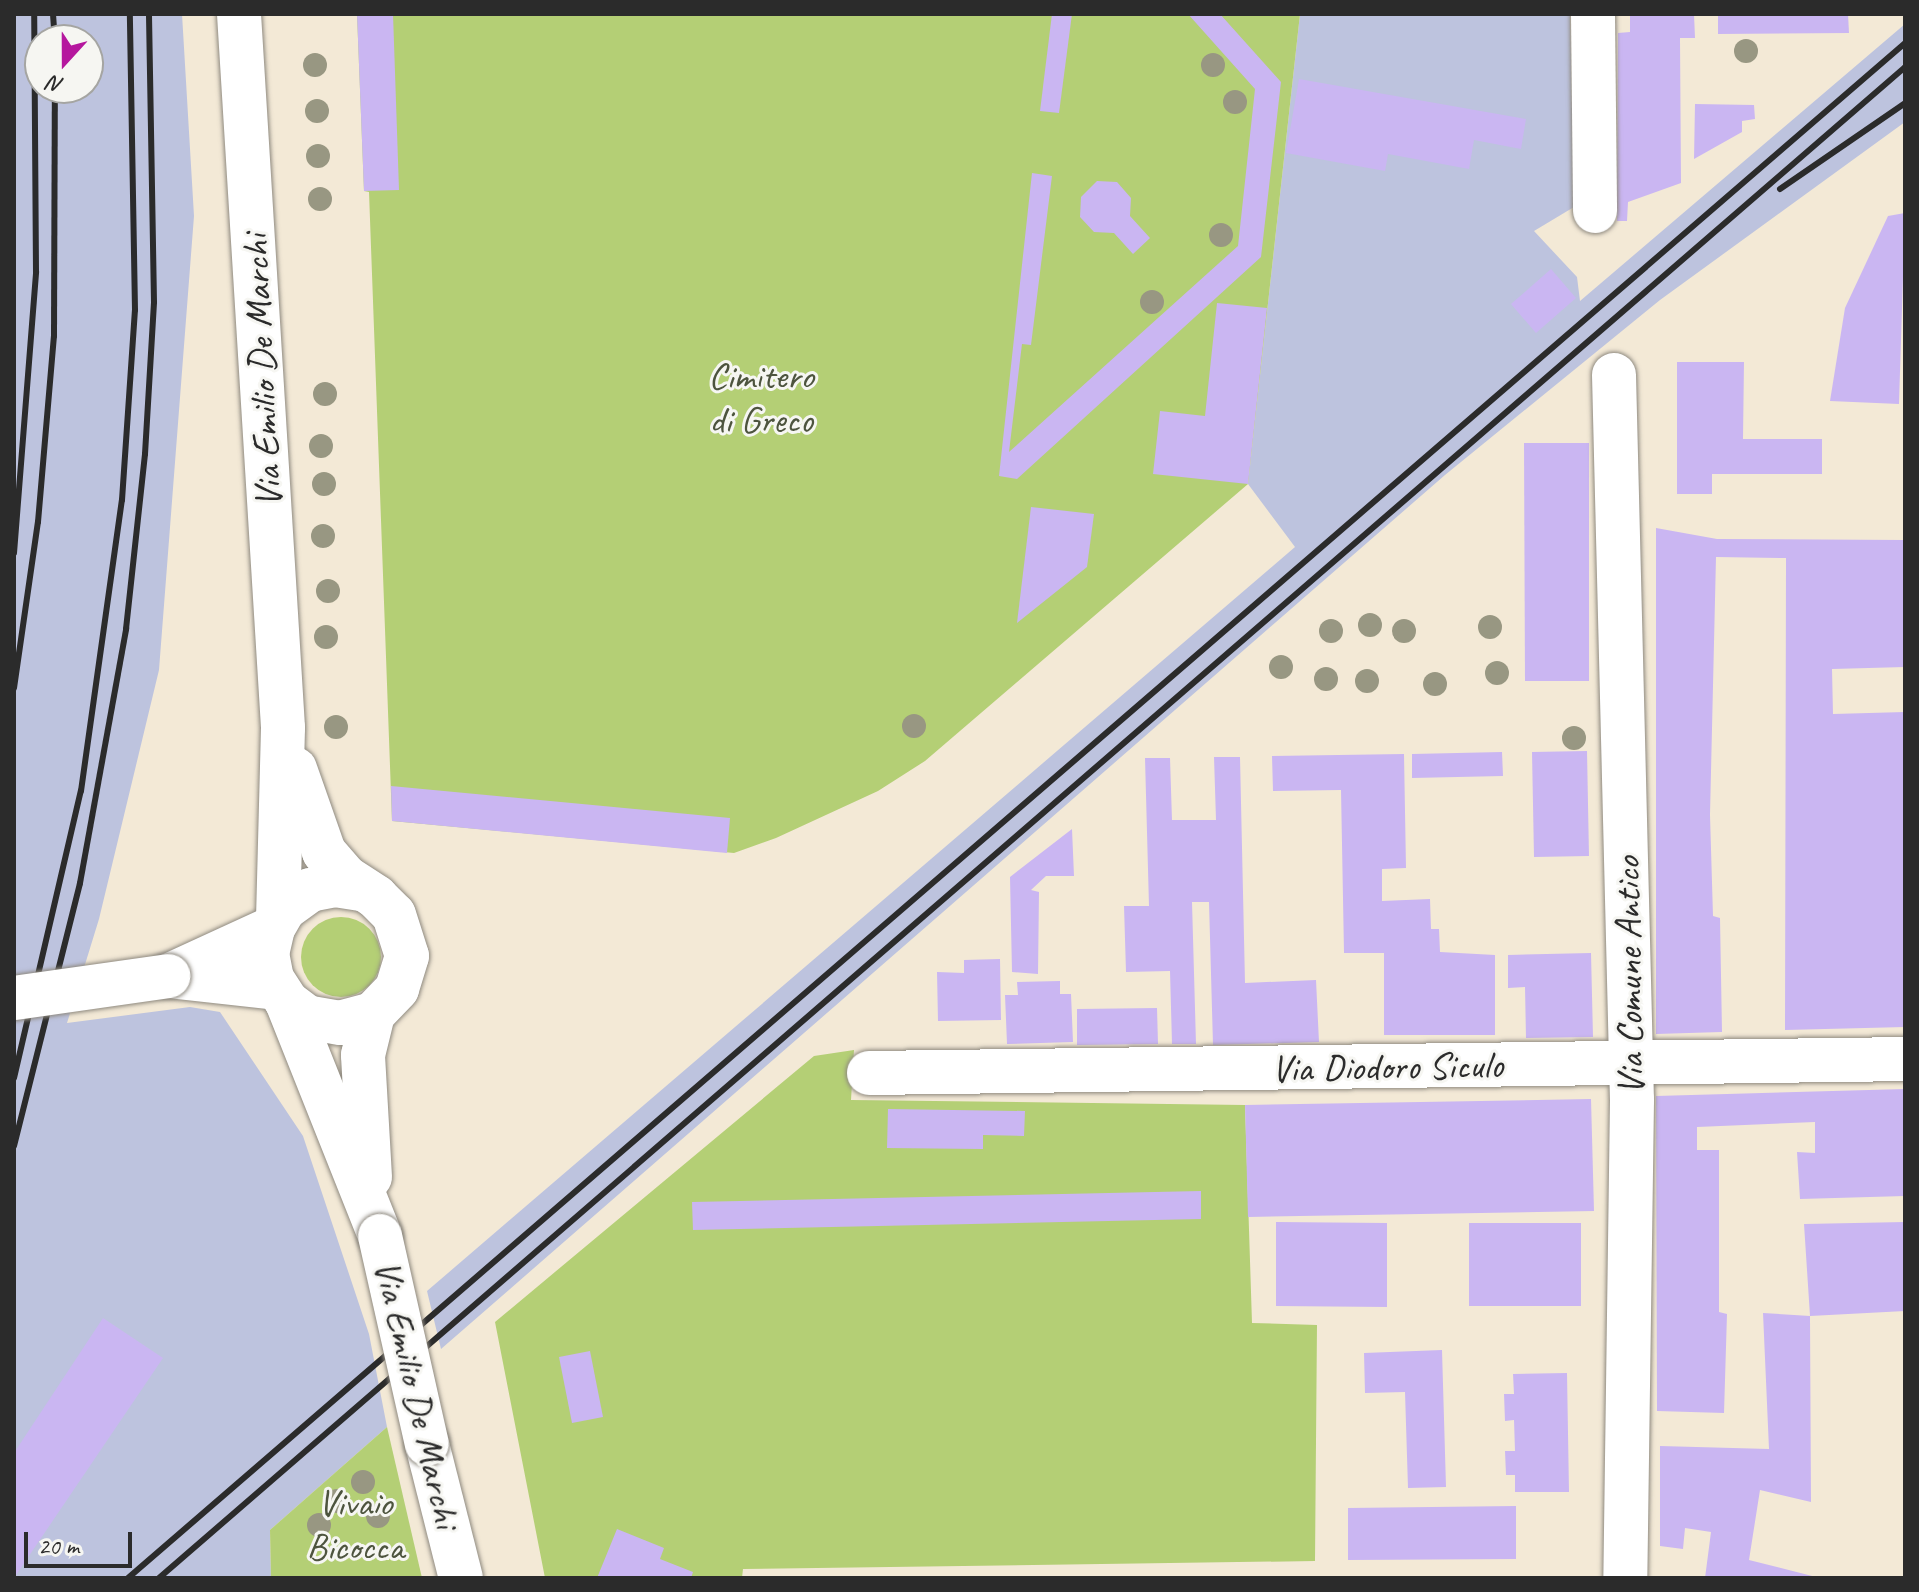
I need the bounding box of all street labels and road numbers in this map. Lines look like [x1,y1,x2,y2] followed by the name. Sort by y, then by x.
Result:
[232,233,292,509] street label: Via Emilio De Marchi
[1604,856,1654,1096] street label: Via Comune Antico
[1271,1042,1503,1092] street label: Via Diodoro Siculo
[364,1255,470,1533] street label: Via Emilio De Marchi

